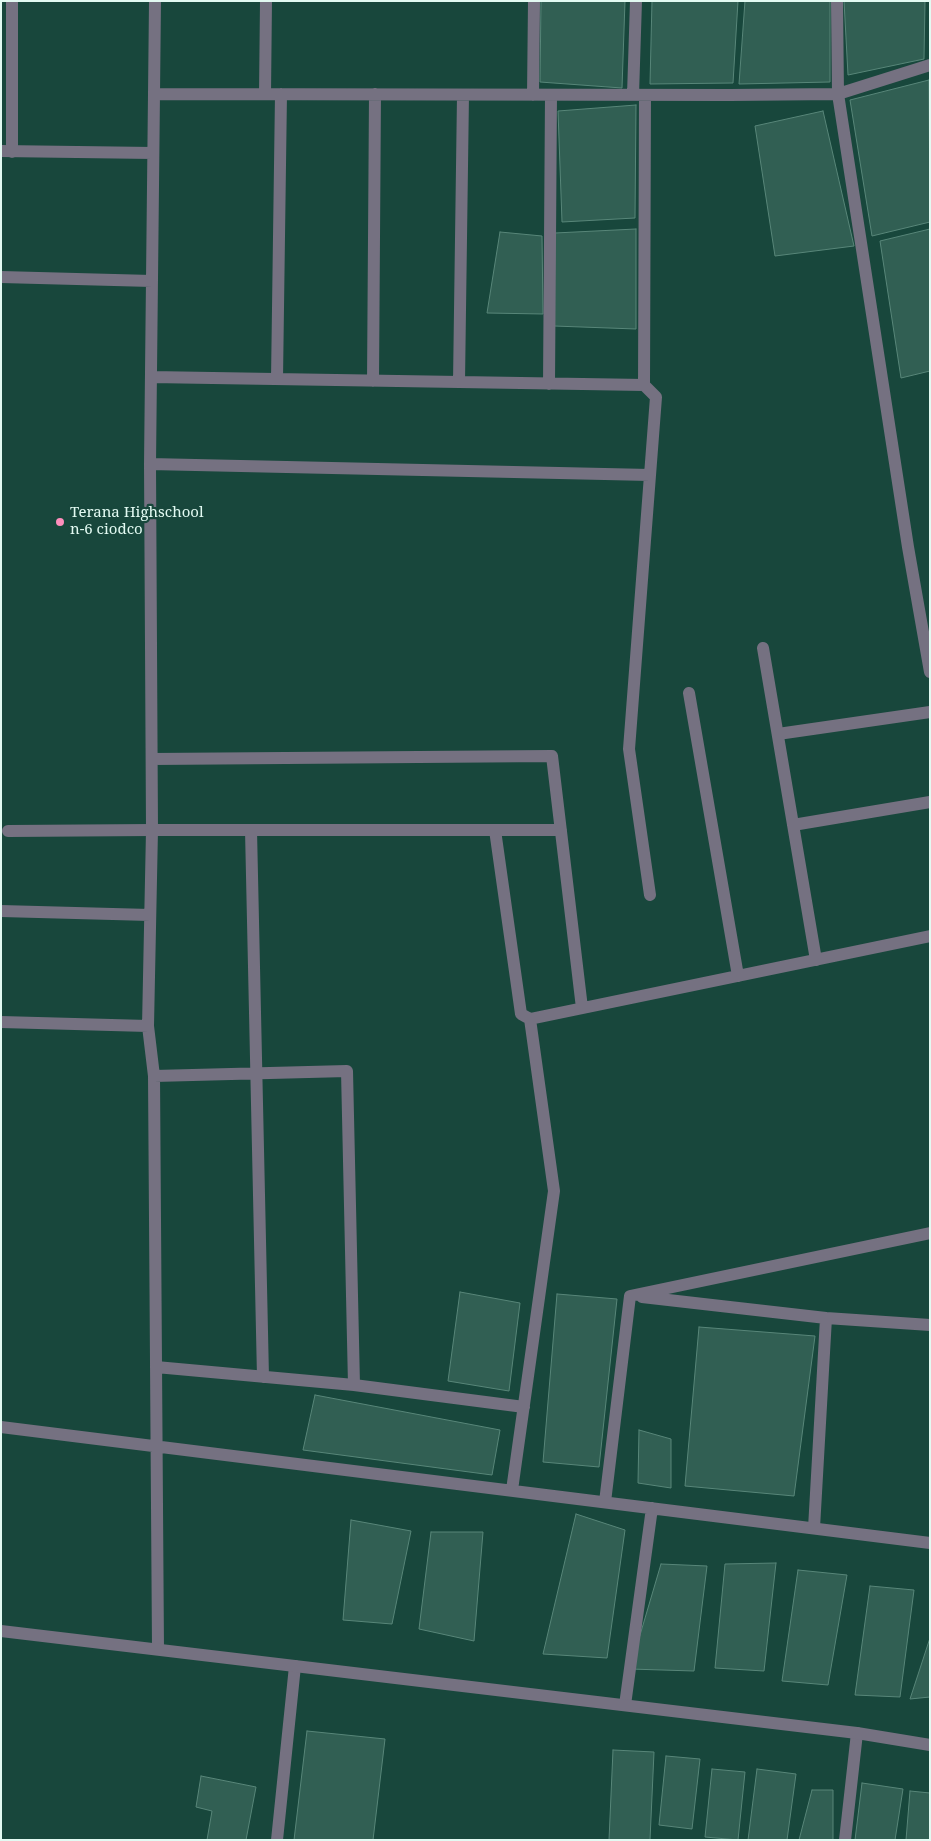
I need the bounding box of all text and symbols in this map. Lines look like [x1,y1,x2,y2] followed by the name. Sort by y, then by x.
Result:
[70,504,204,539] place label: Terana Highschool n-6 ciodco
[54,516,66,528] marker: Terana Highschool n-6 ciodco

